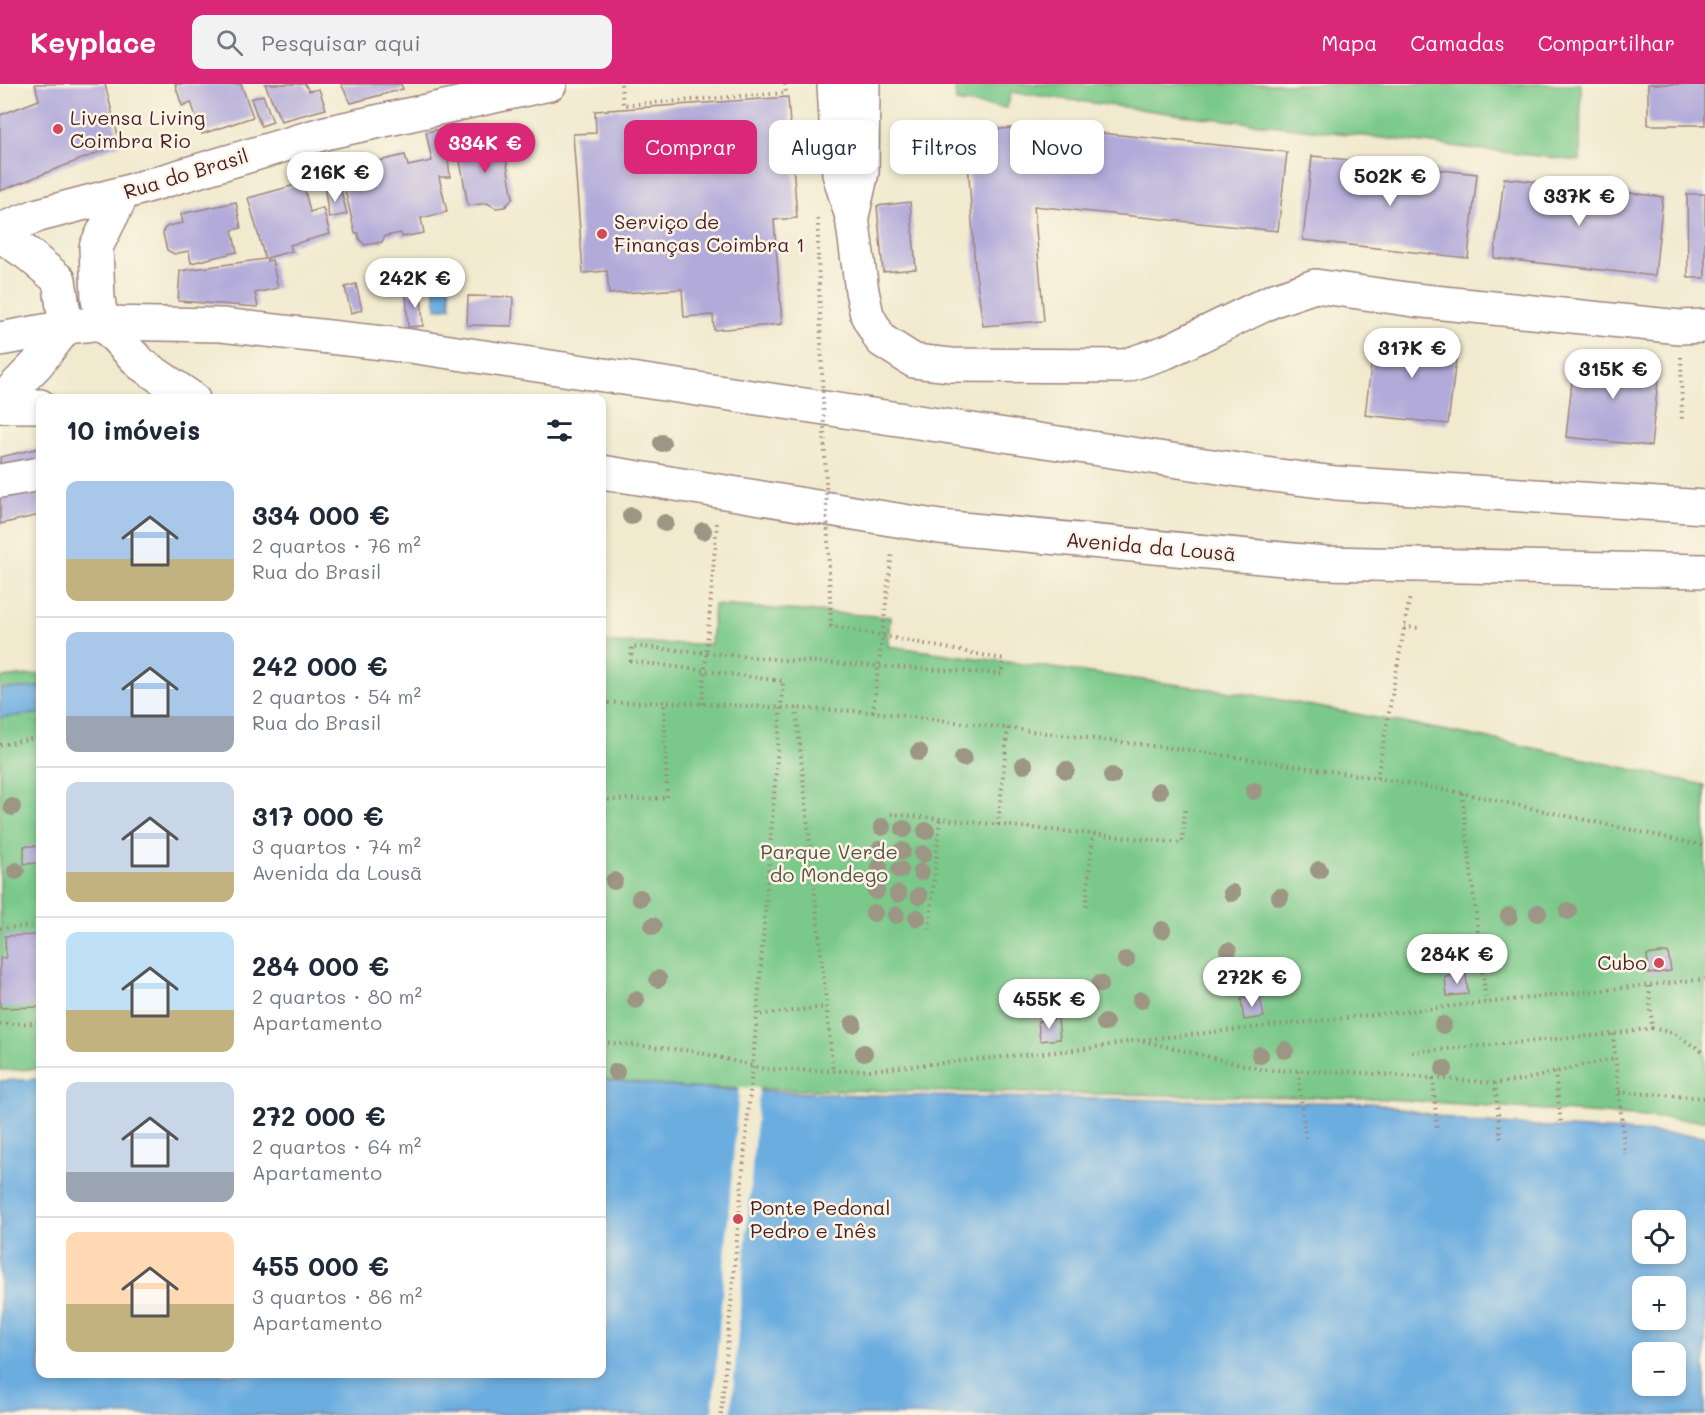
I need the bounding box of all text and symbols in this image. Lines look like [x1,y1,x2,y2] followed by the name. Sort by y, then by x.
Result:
[192,15,612,69] search box
[30,24,156,60] text: Keyplace
[213,26,246,59] icon: search
[261,28,421,57] text: Pesquisar aqui
[1321,29,1377,56] text: Mapa
[1410,29,1505,56] text: Camadas
[1538,29,1675,56] text: Compartilhar
[70,104,205,153] place label: Livensa Living Coimbra Rio
[624,120,757,174] chip: Comprar
[769,120,878,174] chip: Alugar
[890,120,998,174] chip: Filtros
[1010,120,1104,174] chip: Novo
[51,122,65,136] marker: Livensa Living Coimbra Rio
[436,123,534,174] pin: 334K €
[448,129,522,155] text: 334K €
[120,142,251,204] street label: Rua do Brasil
[286,152,384,203] pin: 216K €
[1341,156,1439,207] pin: 502K €
[301,158,369,184] text: 216K €
[1354,162,1426,188] text: 502K €
[1530,176,1628,227] pin: 337K €
[1543,182,1615,208] text: 337K €
[614,208,805,257] place label: Serviço de Finanças Coimbra 1
[595,227,609,241] marker: Serviço de Finanças Coimbra 1
[366,258,464,309] pin: 242K €
[379,264,451,290] text: 242K €
[1363,328,1461,379] pin: 317K €
[1378,334,1446,360] text: 317K €
[1564,349,1662,400] pin: 315K €
[1578,355,1648,381] text: 315K €
[66,413,200,447] text: 10 imóveis
[543,414,576,447] icon: filters
[252,498,390,532] text: 334 000 €
[114,505,186,577] icon: home
[1065,526,1237,566] street label: Avenida da Lousã
[252,532,421,558] text: 2 quartos · 76 m²
[252,558,381,584] text: Rua do Brasil
[252,649,388,683] text: 242 000 €
[114,656,186,728] icon: home
[252,683,421,709] text: 2 quartos · 54 m²
[252,709,381,735] text: Rua do Brasil
[252,799,384,833] text: 317 000 €
[114,806,186,878] icon: home
[252,833,421,859] text: 3 quartos · 74 m²
[760,838,898,887] park label: Parque Verde do Mondego
[252,859,423,885] text: Avenida da Lousã
[1408,934,1506,985] pin: 284K €
[1421,940,1493,966] text: 284K €
[252,949,389,983] text: 284 000 €
[1597,949,1647,975] place label: Cubo
[114,956,186,1028] icon: home
[1652,956,1666,970] marker: Cubo
[1203,957,1301,1008] pin: 272K €
[1217,963,1287,989] text: 272K €
[1000,979,1098,1030] pin: 455K €
[252,983,422,1009] text: 2 quartos · 80 m²
[1013,985,1085,1011] text: 455K €
[252,1009,382,1035] text: Apartamento
[252,1099,386,1133] text: 272 000 €
[114,1106,186,1178] icon: home
[252,1133,421,1159] text: 2 quartos · 64 m²
[252,1159,382,1185] text: Apartamento
[750,1194,890,1243] place label: Ponte Pedonal Pedro e Inês
[1632,1210,1686,1396] map controls
[1632,1210,1686,1264] button: locate
[731,1212,745,1226] marker: Ponte Pedonal Pedro e Inês
[252,1249,389,1283] text: 455 000 €
[114,1256,186,1328] icon: home
[1632,1276,1686,1330] button: +
[252,1283,422,1309] text: 3 quartos · 86 m²
[252,1309,382,1335] text: Apartamento
[1632,1342,1686,1396] button: −

